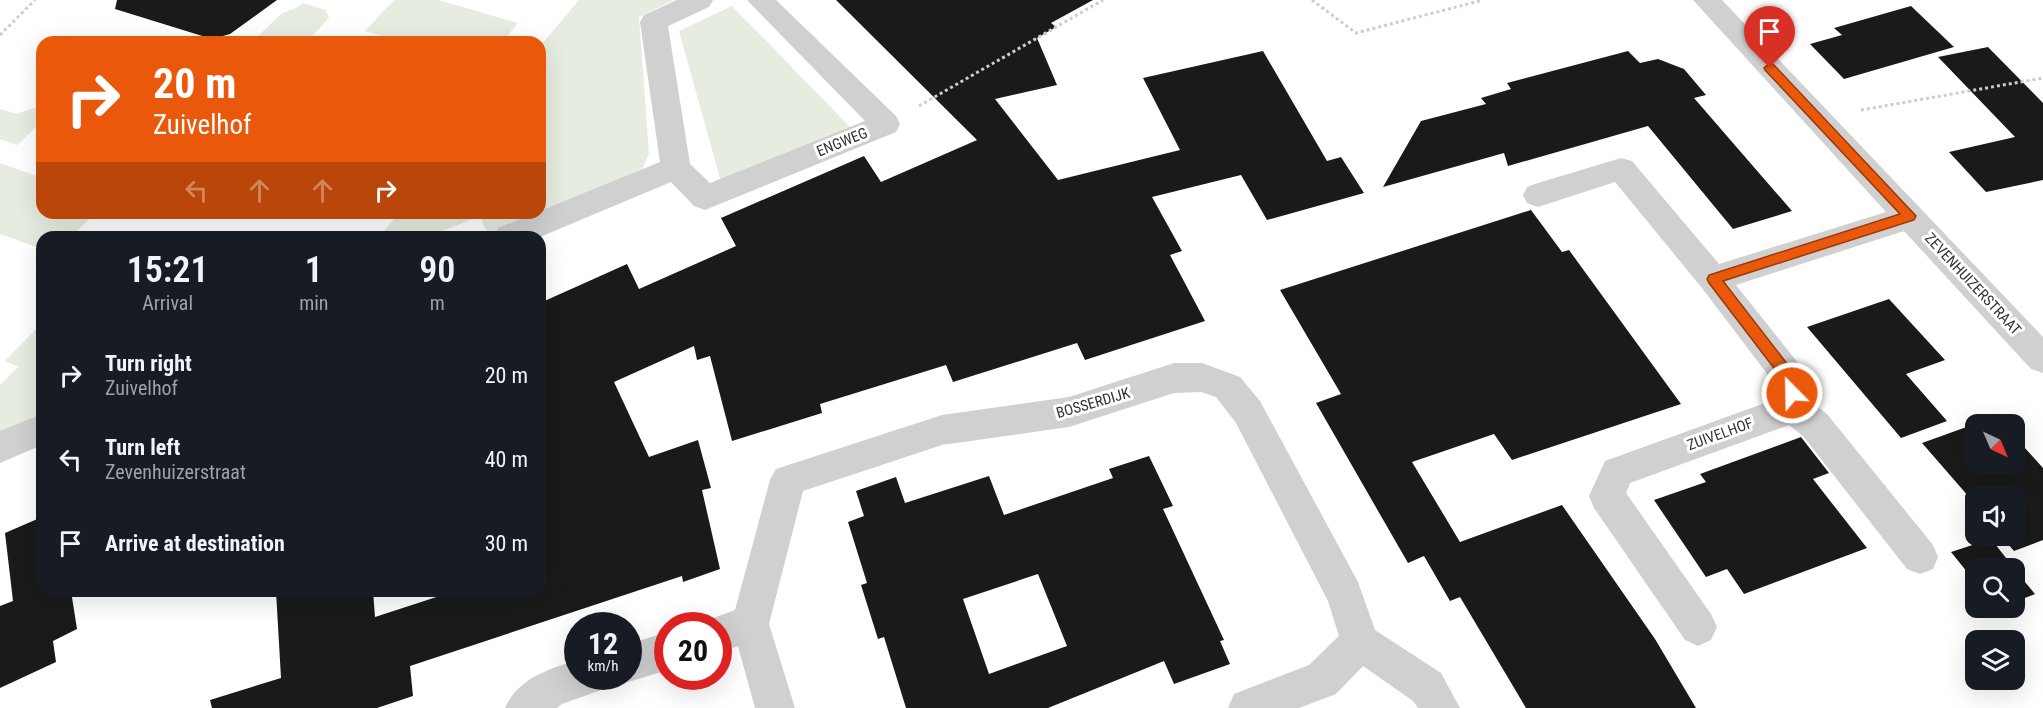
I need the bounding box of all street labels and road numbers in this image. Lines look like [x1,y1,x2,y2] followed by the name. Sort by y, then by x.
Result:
[814,124,870,160] street label: ENGWEG
[1921,229,2025,339] street label: ZEVENHUIZERSTRAAT
[1054,384,1133,422] street label: BOSSERDIJK
[1685,414,1755,454] street label: ZUIVELHOF

